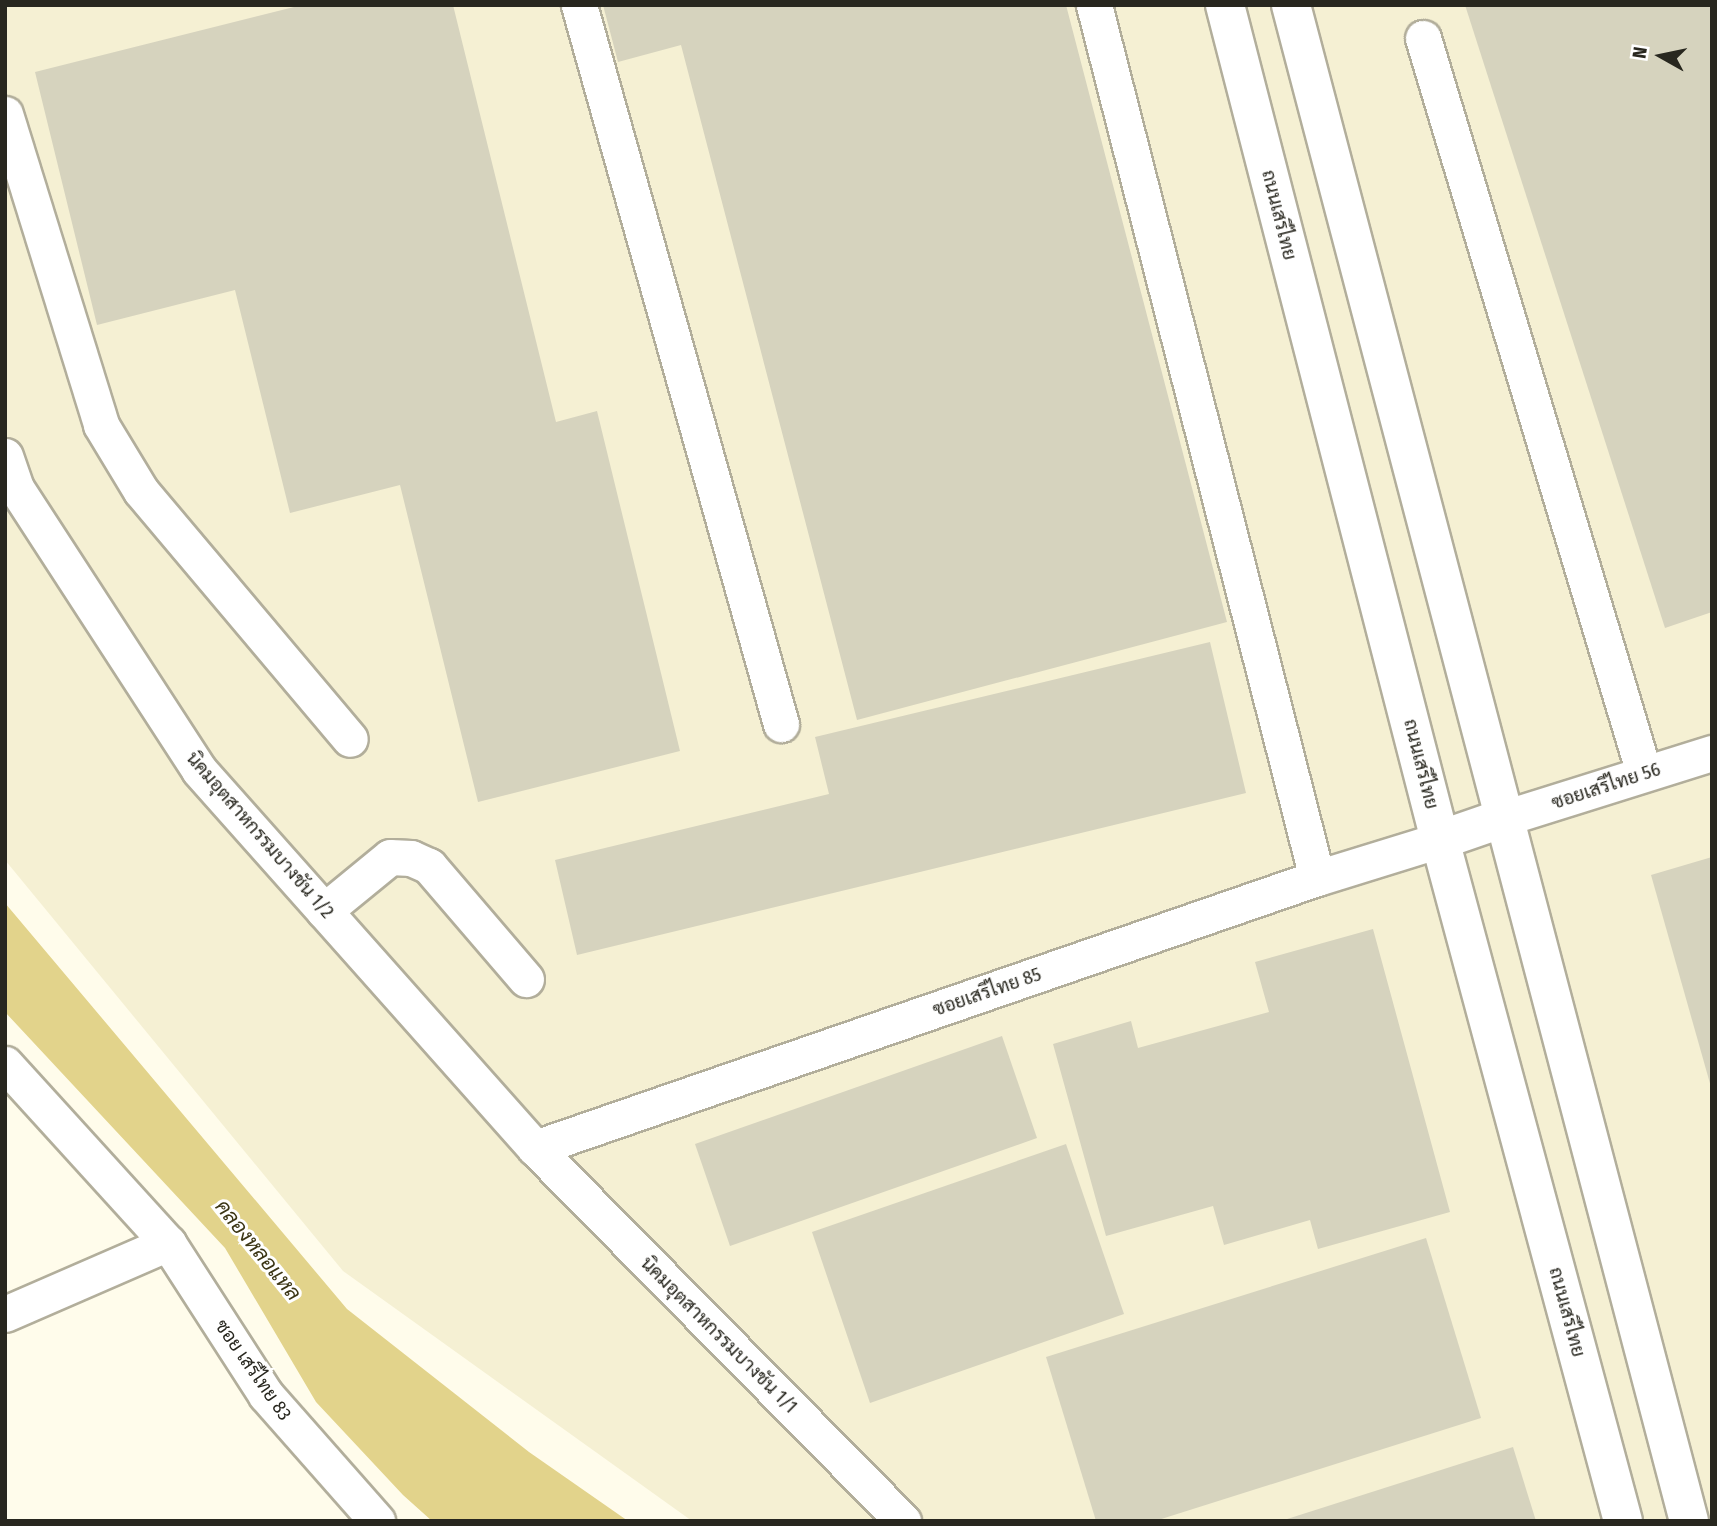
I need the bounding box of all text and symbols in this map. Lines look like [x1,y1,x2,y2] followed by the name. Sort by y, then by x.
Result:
[1626,21,1696,91] north arrow
[1628,45,1652,60] text: N
[1257,168,1301,262] street label: ถนนเสรีไทย
[1399,717,1443,811] street label: ถนนเสรีไทย
[181,747,339,923] street label: นิคมอุตสาหกรรมบางชัน 1/2
[1549,758,1663,814] street label: ซอยเสรีไทย 56
[930,963,1044,1021] street label: ซอยเสรีไทย 85
[210,1195,306,1305] water label: คลองหลอแหล
[636,1252,802,1418] street label: นิคมอุตสาหกรรมบางชัน 1/1
[1544,1265,1590,1359] street label: ถนนเสรีไทย
[210,1315,296,1425] street label: ซอย เสรีไทย 83

